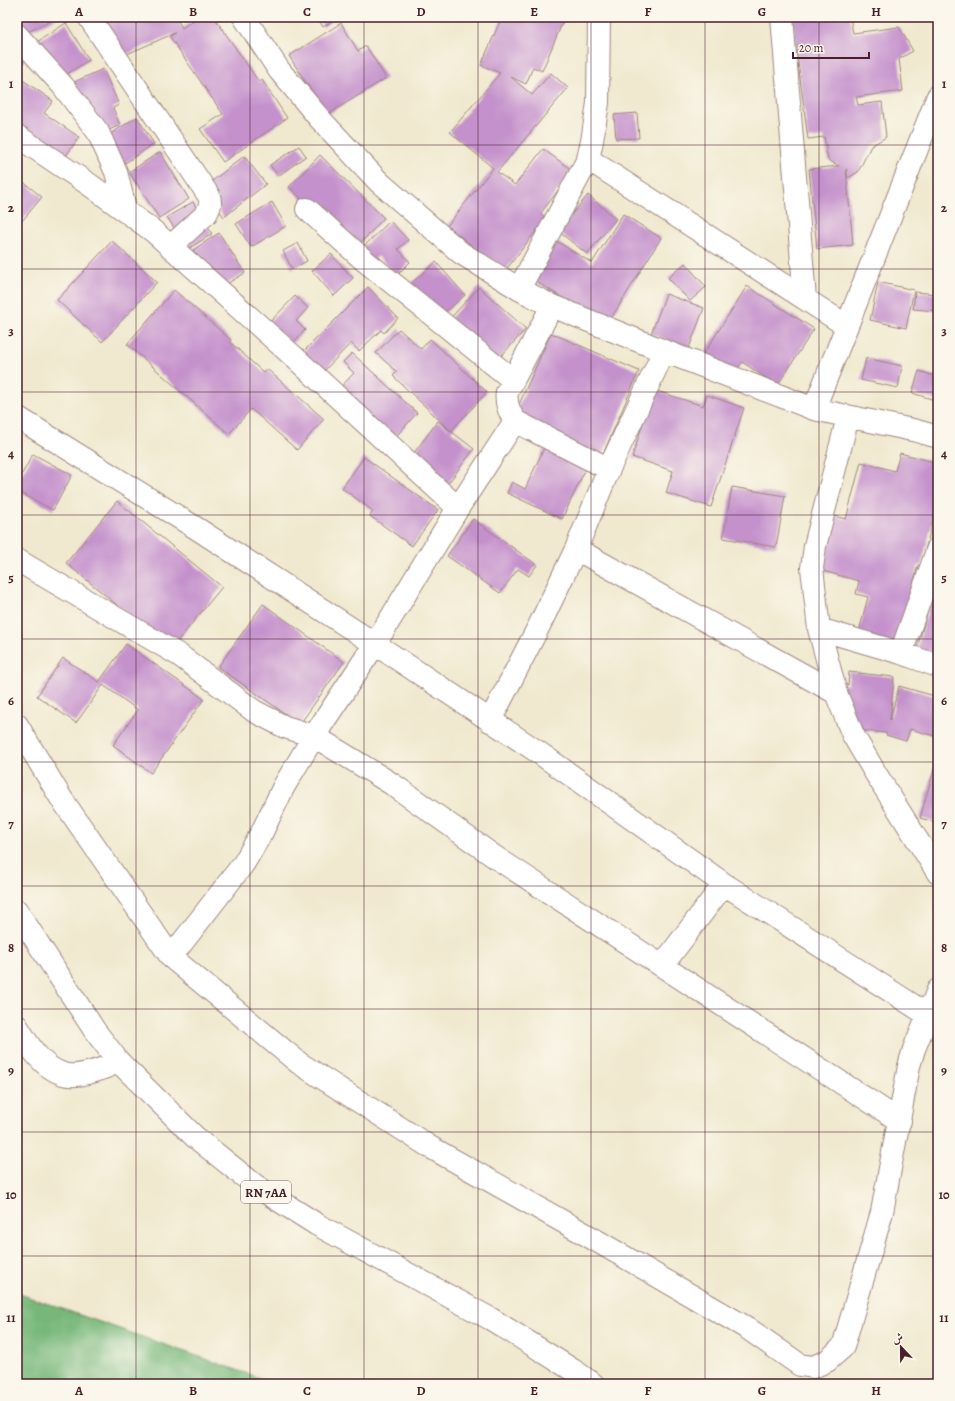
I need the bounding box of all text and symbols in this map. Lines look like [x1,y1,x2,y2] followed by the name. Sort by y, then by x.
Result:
[74,3,84,20] text: A
[189,3,197,20] text: B
[303,3,311,20] text: C
[416,3,426,20] text: D
[530,3,538,20] text: E
[645,3,652,20] text: F
[758,3,766,20] text: G
[871,3,881,20] text: H
[793,34,869,60] scale bar
[799,40,823,56] text: 20 m
[9,75,14,92] text: 1
[942,75,947,92] text: 1
[8,199,15,216] text: 2
[941,199,948,216] text: 2
[8,322,14,339] text: 3
[941,322,947,339] text: 3
[8,445,14,462] text: 4
[941,445,947,462] text: 4
[8,569,14,586] text: 5
[941,569,947,586] text: 5
[8,692,14,709] text: 6
[941,692,947,709] text: 6
[8,815,14,832] text: 7
[941,815,947,832] text: 7
[8,939,14,956] text: 8
[941,939,947,956] text: 8
[8,1062,14,1079] text: 9
[941,1062,947,1079] text: 9
[241,1181,291,1203] road number: RN 7AA
[5,1186,17,1203] text: 10
[938,1186,950,1203] text: 10
[6,1309,16,1326] text: 11
[939,1309,949,1326] text: 11
[881,1327,921,1367] north arrow
[890,1329,905,1347] text: ش
[74,1382,84,1399] text: A
[189,1382,197,1399] text: B
[303,1382,311,1399] text: C
[416,1382,426,1399] text: D
[530,1382,538,1399] text: E
[645,1382,652,1399] text: F
[758,1382,766,1399] text: G
[871,1382,881,1399] text: H

